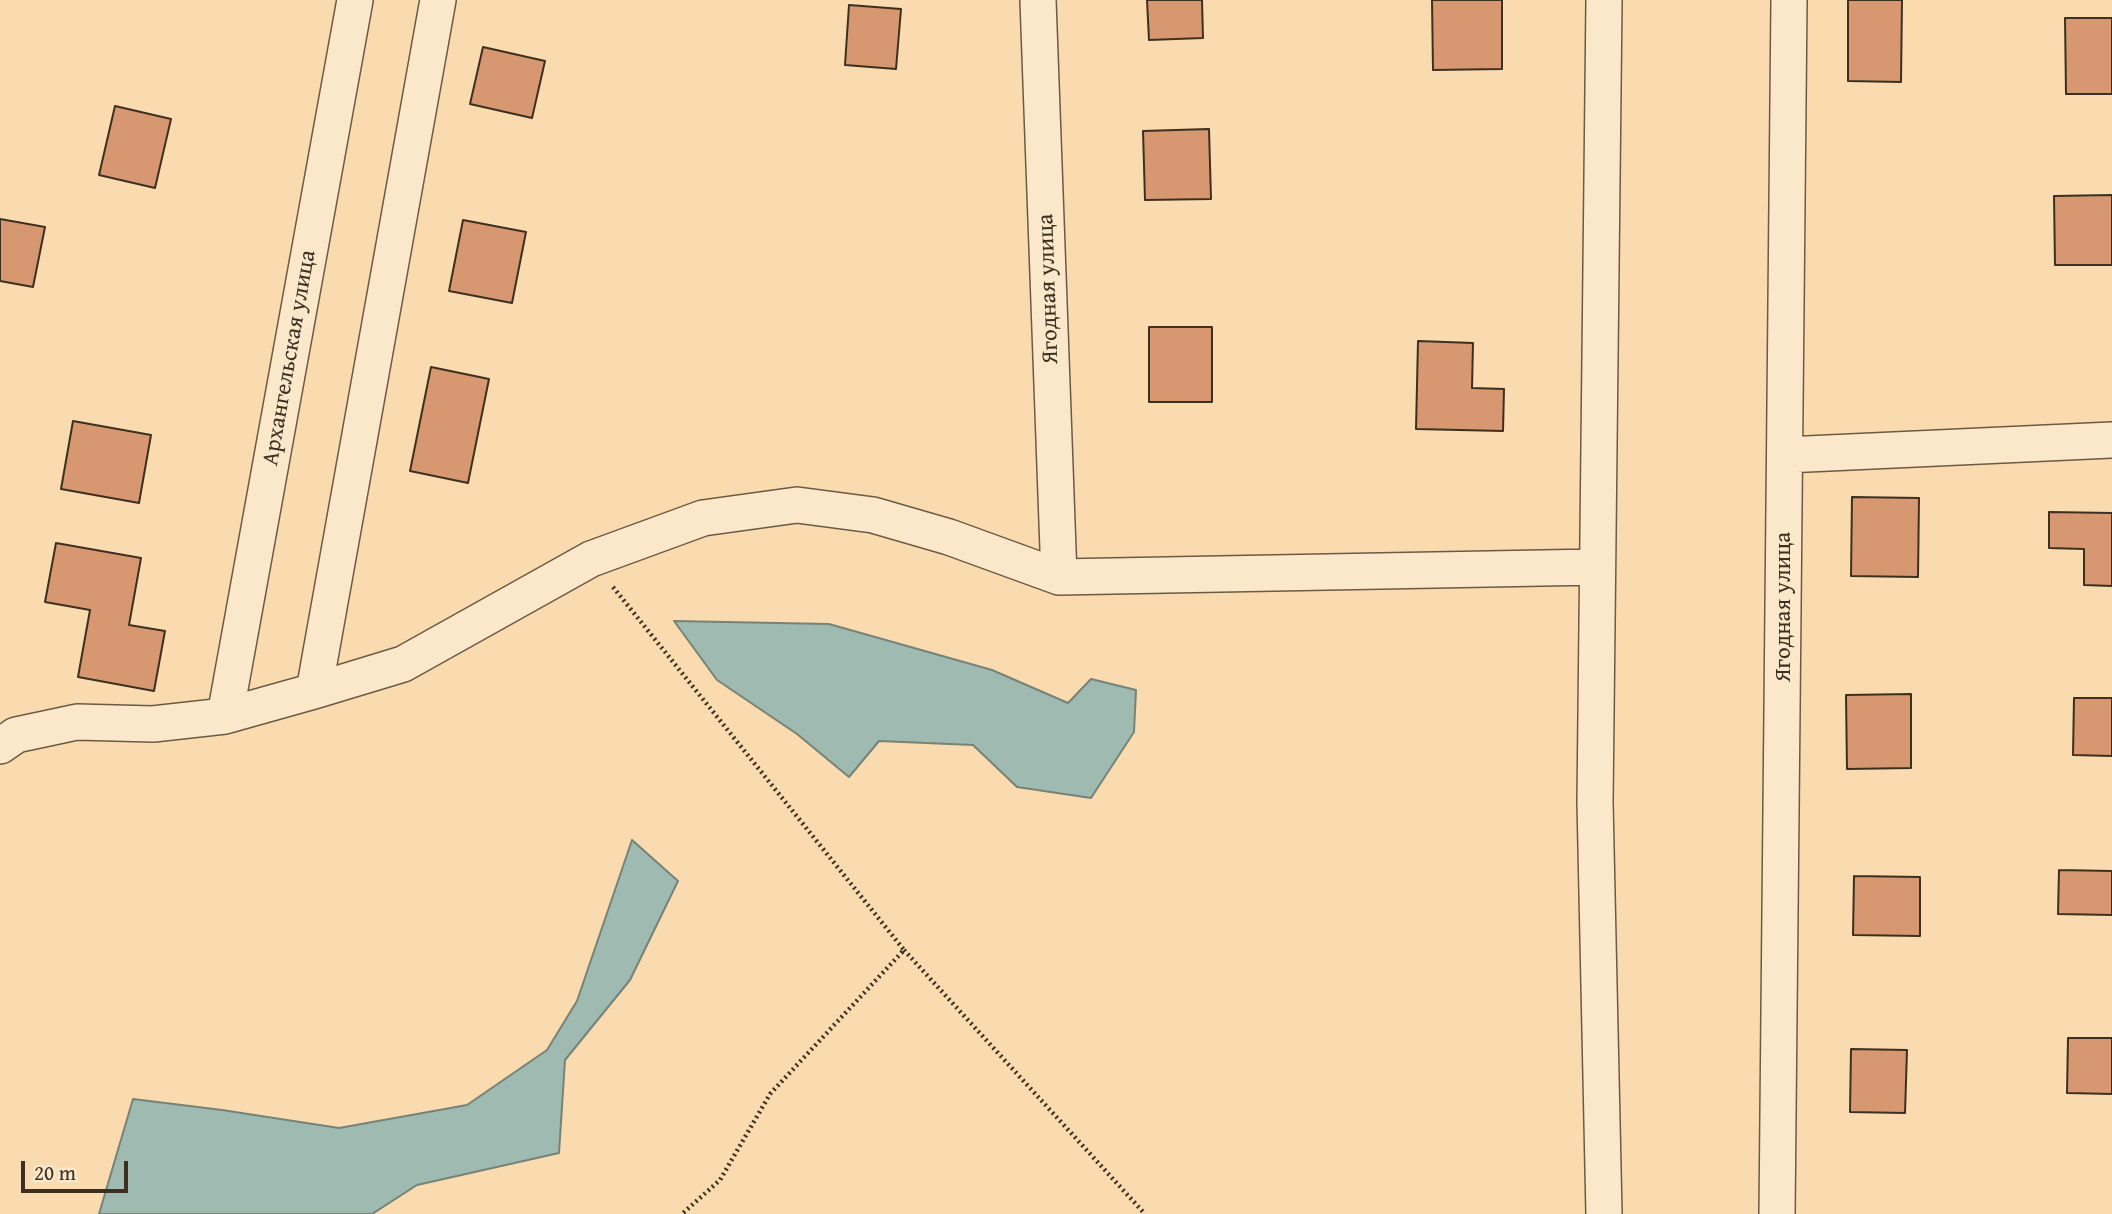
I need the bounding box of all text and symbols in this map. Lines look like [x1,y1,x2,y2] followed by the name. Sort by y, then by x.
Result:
[1033,213,1065,365] street label: Ягодная улица
[257,248,323,468] street label: Архангельская улица
[1770,532,1798,682] street label: Ягодная улица
[24,1148,131,1192] scale bar
[34,1157,76,1188] text: 20 m

